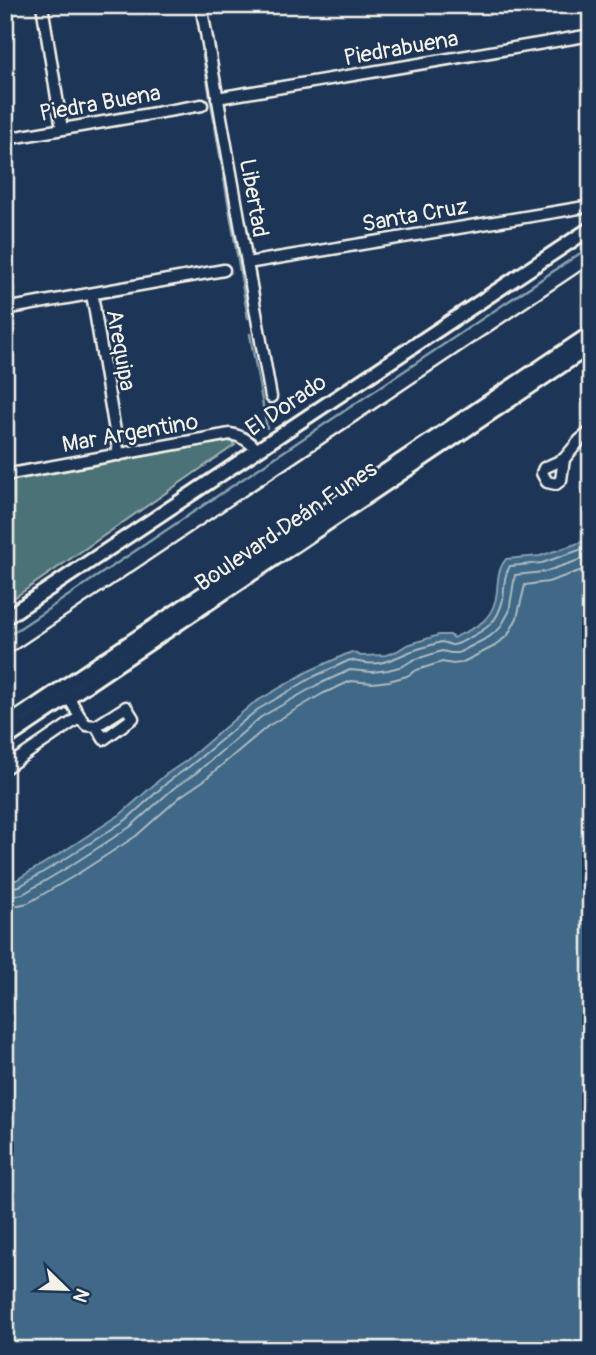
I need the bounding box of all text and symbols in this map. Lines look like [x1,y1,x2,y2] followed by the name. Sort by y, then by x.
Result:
[341,24,461,72] street label: Piedrabuena
[37,78,163,128] street label: Piedra Buena
[233,157,275,239] street label: Libertad
[360,191,470,239] street label: Santa Cruz
[100,307,142,393] street label: Arequipa
[240,367,332,443] street label: El Dorado
[60,407,200,459] street label: Mar Argentino
[189,454,383,598] street label: Boulevard Deán Funes
[32,1254,102,1324] north arrow
[67,1285,94,1306] text: N

